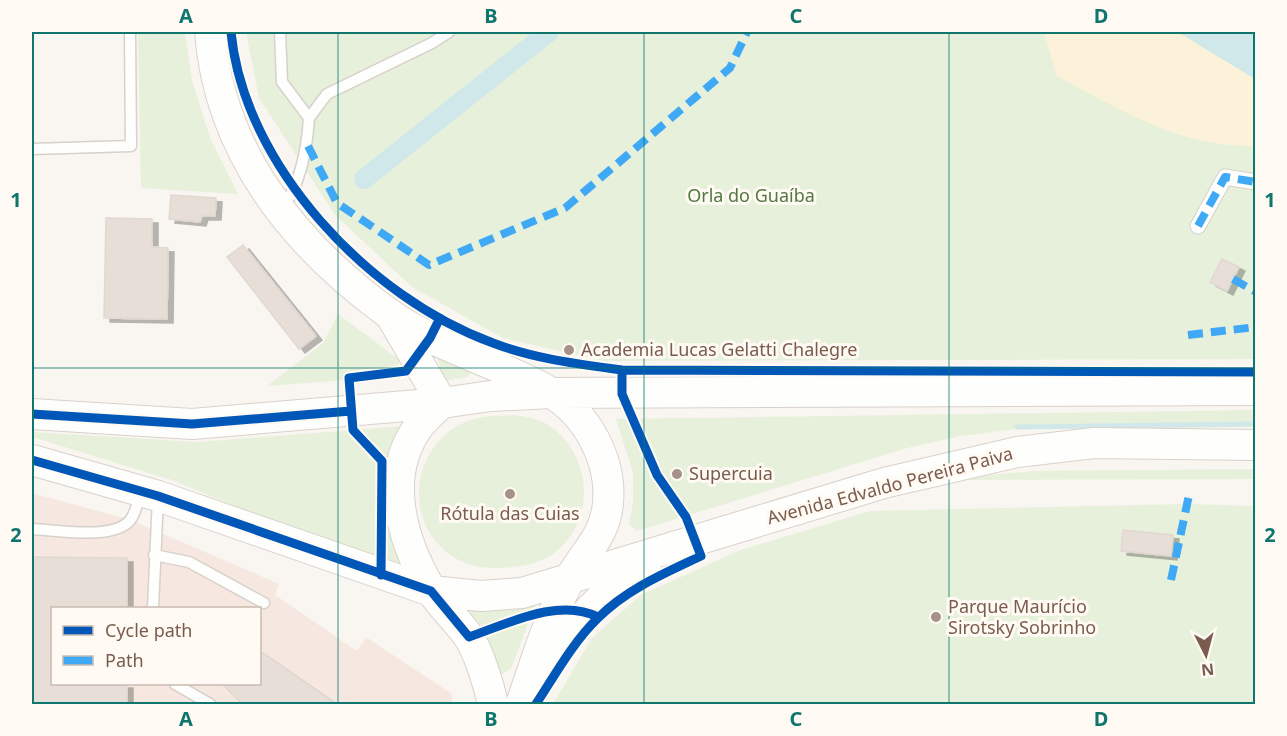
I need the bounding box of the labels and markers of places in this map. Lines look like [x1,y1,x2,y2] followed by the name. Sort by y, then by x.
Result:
[581,337,857,361] place label: Academia Lucas Gelatti Chalegre
[562,343,576,357] marker: Academia Lucas Gelatti Chalegre
[689,461,773,485] place label: Supercuia
[670,467,684,481] marker: Supercuia
[503,487,517,501] marker: Rótula das Cuias
[440,501,580,525] place label: Rótula das Cuias
[948,594,1096,639] place label: Parque Maurício Sirotsky Sobrinho
[929,610,943,624] marker: Parque Maurício Sirotsky Sobrinho

